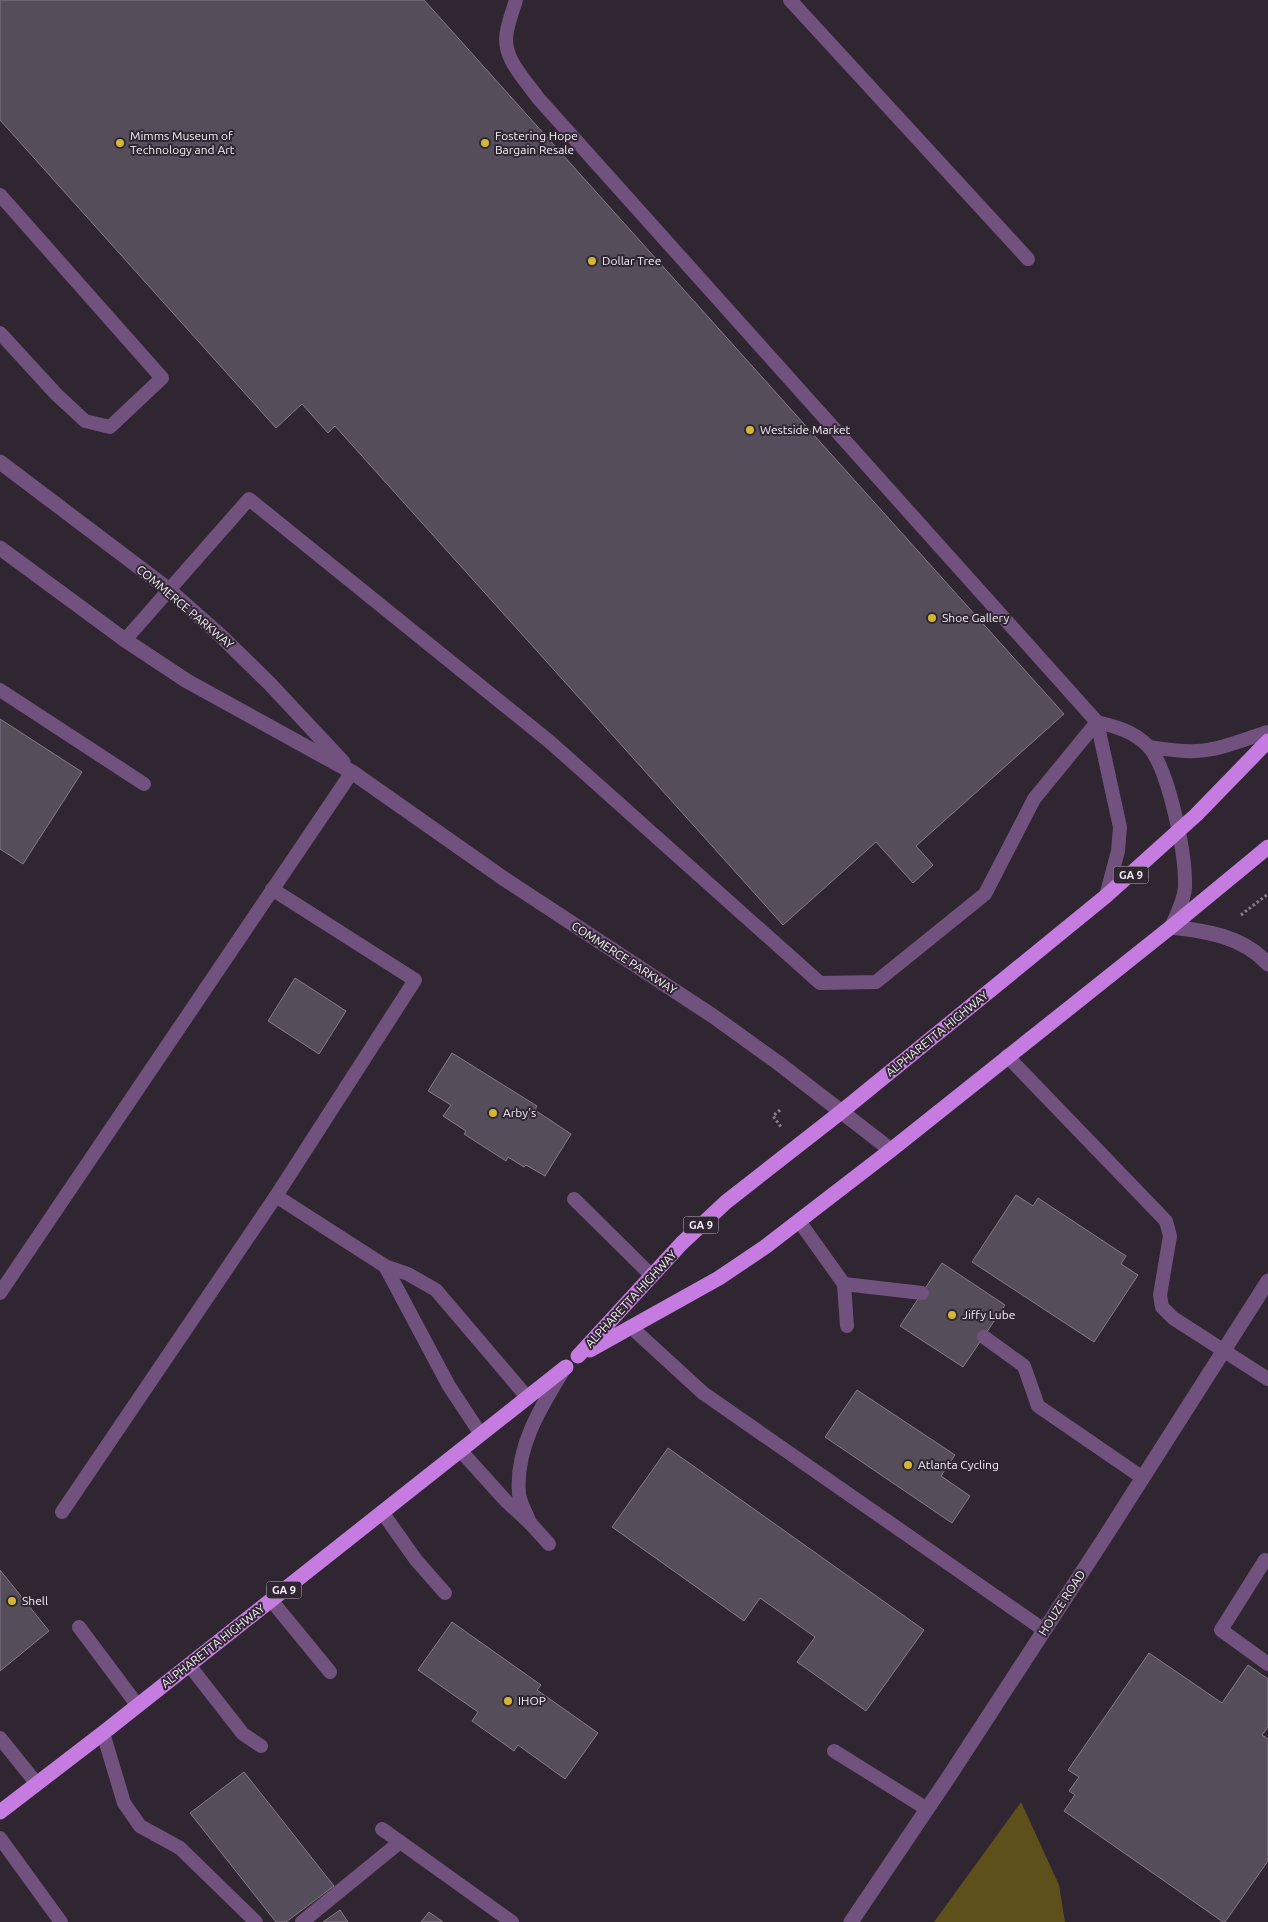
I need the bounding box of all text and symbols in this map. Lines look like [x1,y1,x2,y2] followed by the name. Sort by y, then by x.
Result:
[130,129,235,156] place label: Mimms Museum of Technology and Art
[495,129,578,156] place label: Fostering Hope Bargain Resale
[114,137,126,149] marker: Mimms Museum of Technology and Art
[479,137,491,149] marker: Fostering Hope Bargain Resale
[602,254,661,267] place label: Dollar Tree
[586,255,598,267] marker: Dollar Tree
[760,423,851,436] place label: Westside Market
[744,424,756,436] marker: Westside Market
[134,562,236,651] street label: COMMERCE PARKWAY
[942,611,1009,624] place label: Shoe Gallery
[926,612,938,624] marker: Shoe Gallery
[1114,866,1148,884] road number: GA 9
[569,919,679,996] street label: COMMERCE PARKWAY
[883,988,990,1079] street label: ALPHARETTA HIGHWAY
[503,1106,536,1119] place label: Arby's
[487,1107,499,1119] marker: Arby's
[684,1216,718,1234] road number: GA 9
[582,1248,679,1350] street label: ALPHARETTA HIGHWAY
[962,1308,1015,1321] place label: Jiffy Lube
[946,1309,958,1321] marker: Jiffy Lube
[918,1458,999,1471] place label: Atlanta Cycling
[902,1459,914,1471] marker: Atlanta Cycling
[1036,1568,1087,1638] street label: HOUZE ROAD
[266,1582,302,1598] road number: GA 9
[22,1594,48,1607] place label: Shell
[6,1595,18,1607] marker: Shell
[158,1601,267,1690] street label: ALPHARETTA HIGHWAY
[518,1694,546,1707] place label: IHOP
[502,1695,514,1707] marker: IHOP

